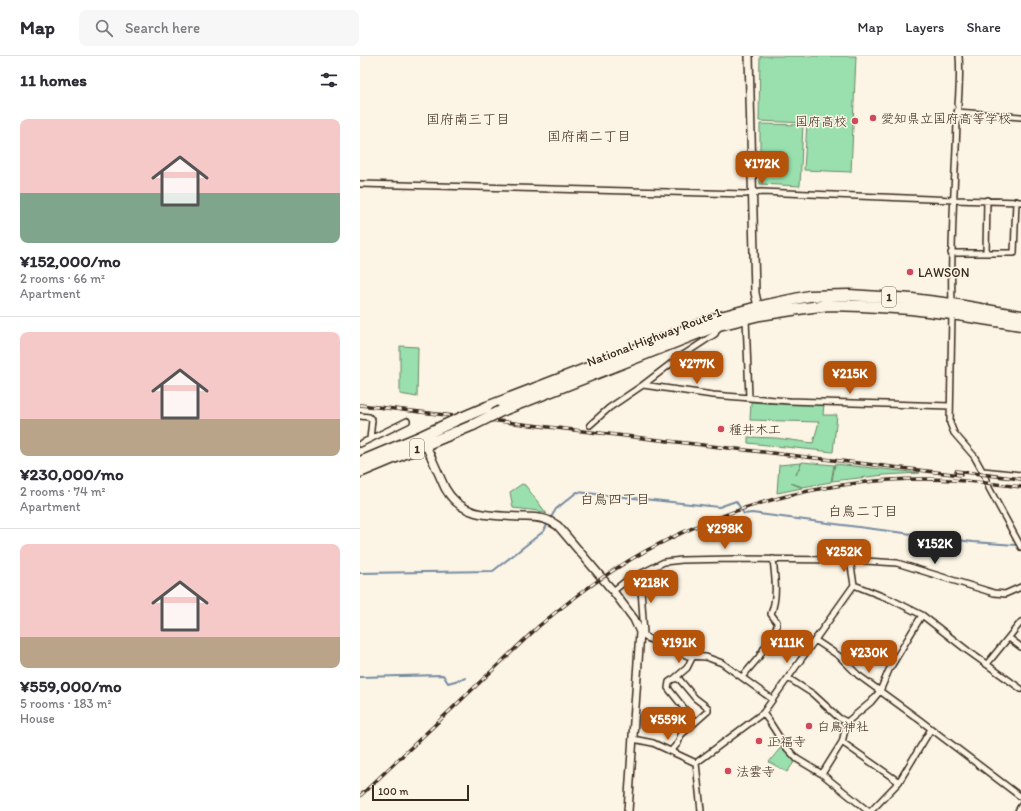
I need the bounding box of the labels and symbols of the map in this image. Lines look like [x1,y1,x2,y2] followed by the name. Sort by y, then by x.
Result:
[426,111,510,128] district label: 国府南三丁目
[881,111,1011,126] place label: 愛知県立国府高等学校
[868,113,878,123] marker: 愛知県立国府高等学校
[795,114,847,129] place label: 国府高校
[850,116,860,126] marker: 国府高校
[547,128,631,145] district label: 国府南二丁目
[734,151,790,185] pin: ¥172K
[918,265,969,280] place label: LAWSON
[905,267,915,277] marker: LAWSON
[882,287,896,307] road number: 1
[585,304,723,370] street label: National Highway Route 1
[669,351,725,385] pin: ¥277K
[822,361,878,395] pin: ¥215K
[729,422,781,437] place label: 種井木工
[716,424,726,434] marker: 種井木工
[410,439,424,459] road number: 1
[580,491,650,508] district label: 白鳥四丁目
[828,503,898,520] district label: 白鳥二丁目
[697,516,753,550] pin: ¥298K
[907,531,963,565] pin: ¥152K
[816,539,872,573] pin: ¥252K
[623,570,679,604] pin: ¥218K
[651,630,707,664] pin: ¥191K
[759,630,815,664] pin: ¥111K
[841,640,897,674] pin: ¥230K
[640,707,696,741] pin: ¥559K
[817,719,869,734] place label: 白鳥神社
[804,721,814,731] marker: 白鳥神社
[767,734,806,749] place label: 正福寺
[754,736,764,746] marker: 正福寺
[736,764,775,779] place label: 法雲寺
[723,766,733,776] marker: 法雲寺
[372,783,469,802] scale bar

